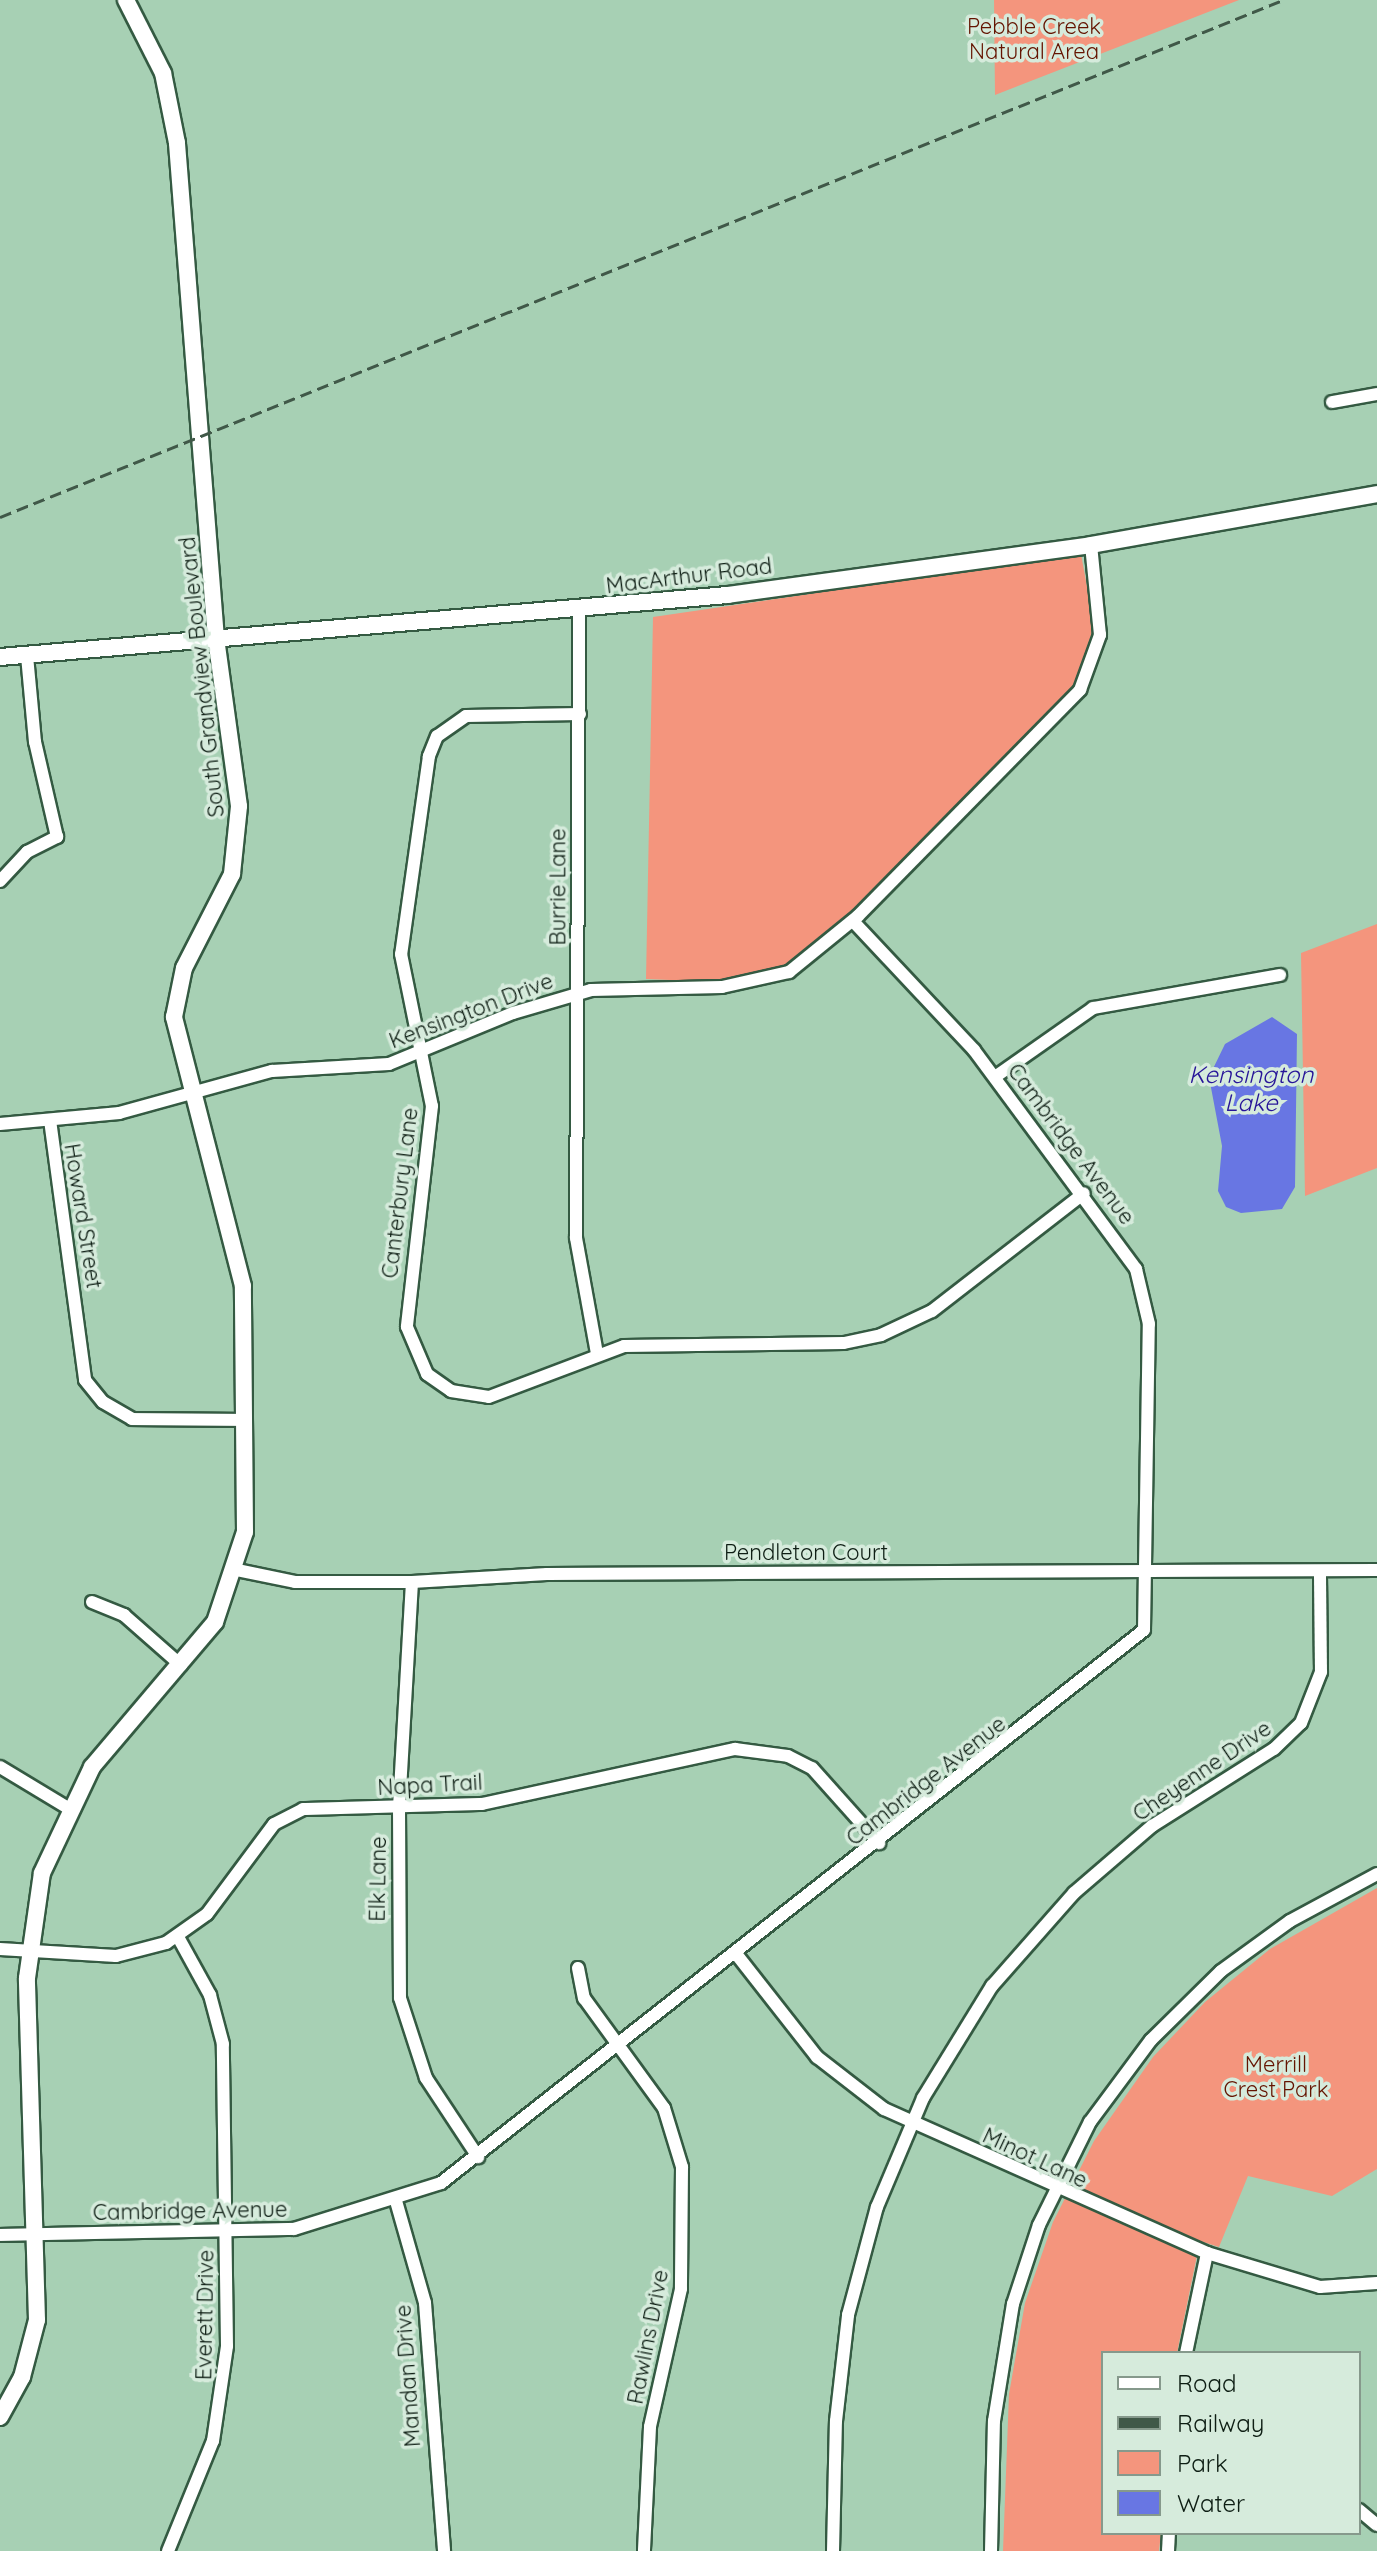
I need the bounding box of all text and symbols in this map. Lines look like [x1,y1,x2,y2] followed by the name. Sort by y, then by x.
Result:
[967,13,1101,64] park label: Pebble Creek Natural Area
[174,535,230,819] street label: South Grandview Boulevard
[604,553,774,599] street label: MacArthur Road
[545,828,571,946] street label: Burrie Lane
[385,968,557,1054] street label: Kensington Drive
[1002,1058,1140,1230] street label: Cambridge Avenue
[1189,1061,1313,1117] water label: Kensington Lake
[376,1106,424,1280] street label: Canterbury Lane
[59,1142,107,1290] street label: Howard Street
[724,1540,888,1566] street label: Pendleton Court
[841,1711,1011,1851] street label: Cambridge Avenue
[1128,1715,1276,1827] street label: Cheyenne Drive
[377,1769,483,1801] street label: Napa Trail
[364,1836,392,1922] street label: Elk Lane
[1223,2051,1329,2102] park label: Merrill Crest Park
[978,2122,1092,2194] street label: Minot Lane
[93,2196,287,2226] street label: Cambridge Avenue
[191,2250,219,2380] street label: Everett Drive
[622,2268,674,2406] street label: Rawlins Drive
[390,2304,426,2448] street label: Mandan Drive
[1101,2351,1361,2535] legend
[1177,2368,1237,2398] text: Road
[1177,2408,1264,2438] text: Railway
[1177,2448,1228,2478] text: Park
[1177,2488,1245,2518] text: Water

